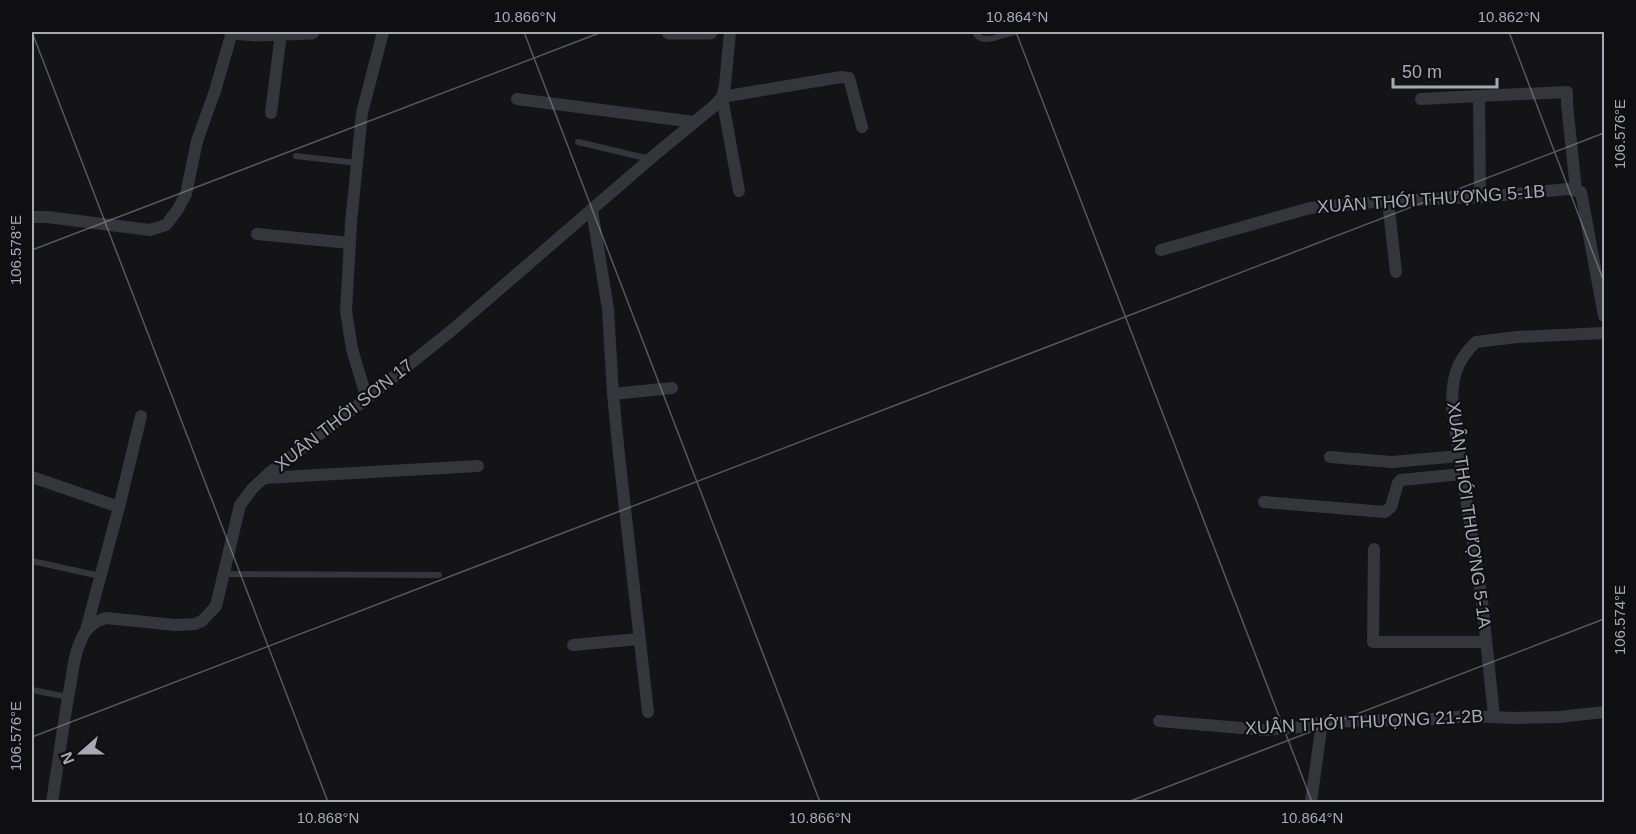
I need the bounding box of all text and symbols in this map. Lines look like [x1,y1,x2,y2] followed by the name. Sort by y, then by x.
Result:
[494,8,556,25] text: 10.866°N
[986,8,1048,25] text: 10.864°N
[1478,8,1540,25] text: 10.862°N
[1393,51,1496,89] scale bar
[1402,62,1442,82] text: 50 m
[1611,99,1628,169] text: 106.576°E
[1316,180,1546,217] street label: XUÂN THỚI THƯỢNG 5-1B
[7,215,24,285] text: 106.578°E
[270,354,417,475] street label: XUÂN THỚI SƠN 17
[1443,400,1496,630] street label: XUÂN THỚI THƯỢNG 5-1A
[1611,585,1628,655] text: 106.574°E
[7,701,24,771] text: 106.576°E
[1244,705,1484,738] street label: XUÂN THỚI THƯỢNG 21-2B
[51,723,111,783] north arrow
[57,750,77,767] text: N
[297,809,359,826] text: 10.868°N
[789,809,851,826] text: 10.866°N
[1281,809,1343,826] text: 10.864°N

